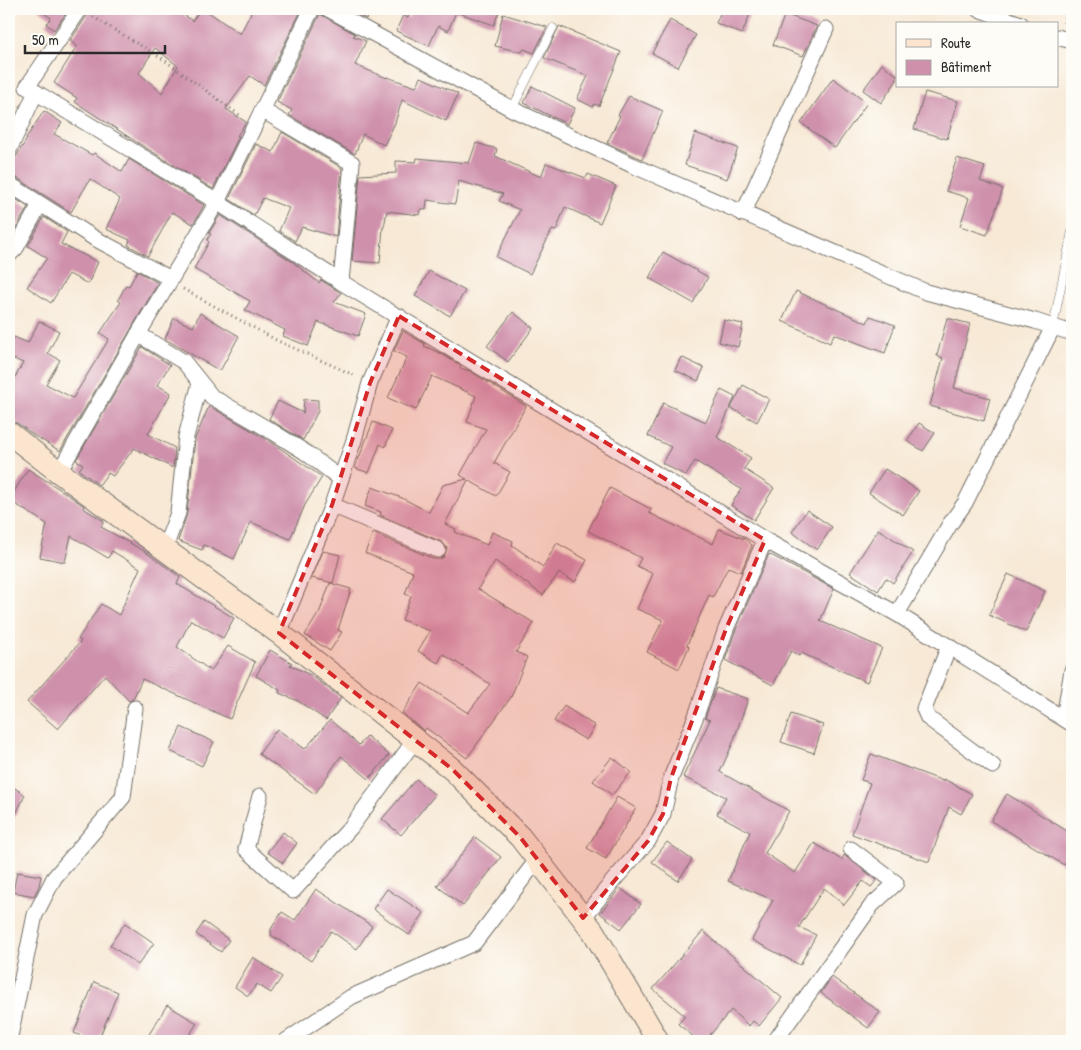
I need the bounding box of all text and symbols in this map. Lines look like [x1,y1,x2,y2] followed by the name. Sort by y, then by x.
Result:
[25,22,165,54] scale bar
[896,22,1058,88] legend
[32,29,59,50] text: 50 m
[941,32,971,53] text: Route
[941,56,992,77] text: Bâtiment

